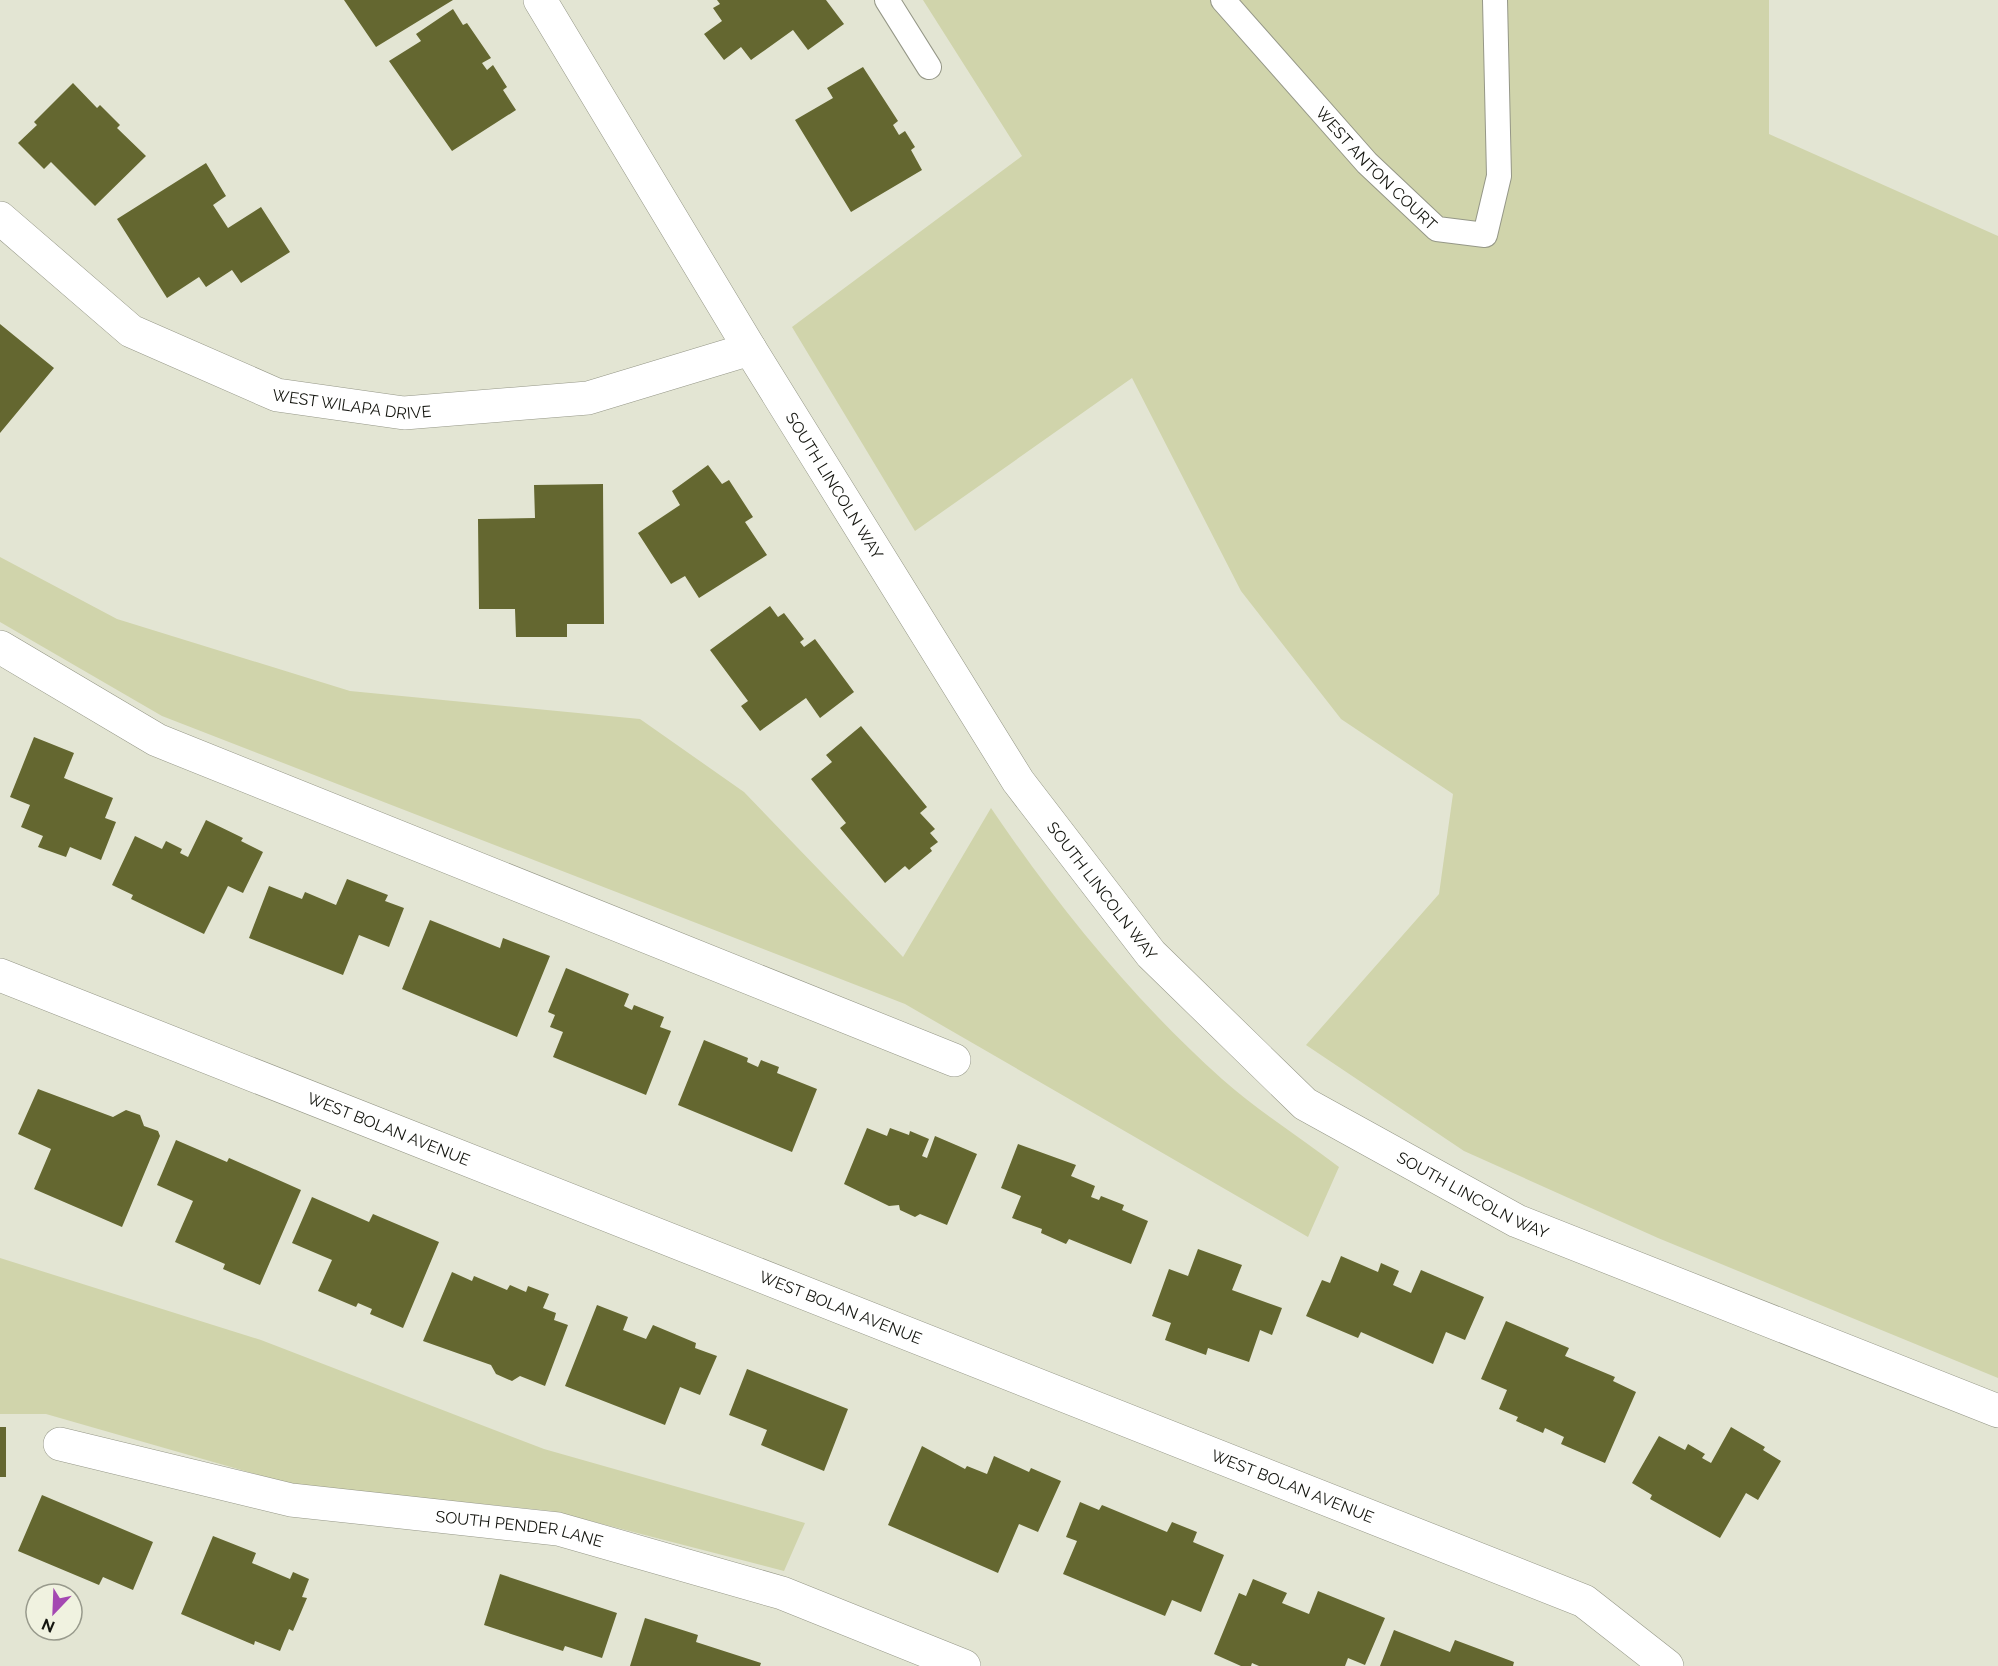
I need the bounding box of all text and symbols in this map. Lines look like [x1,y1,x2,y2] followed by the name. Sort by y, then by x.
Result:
[1312,103,1441,234] street label: WEST ANTON COURT
[271,385,432,423] street label: WEST WILAPA DRIVE
[782,409,887,563] street label: SOUTH LINCOLN WAY
[1043,818,1161,964] street label: SOUTH LINCOLN WAY
[305,1088,473,1170] street label: WEST BOLAN AVENUE
[1393,1148,1552,1243] street label: SOUTH LINCOLN WAY
[757,1267,925,1348] street label: WEST BOLAN AVENUE
[1209,1446,1377,1527] street label: WEST BOLAN AVENUE
[435,1507,605,1551] street label: SOUTH PENDER LANE
[24,1582,84,1642] north arrow
[39,1614,58,1636] text: N

